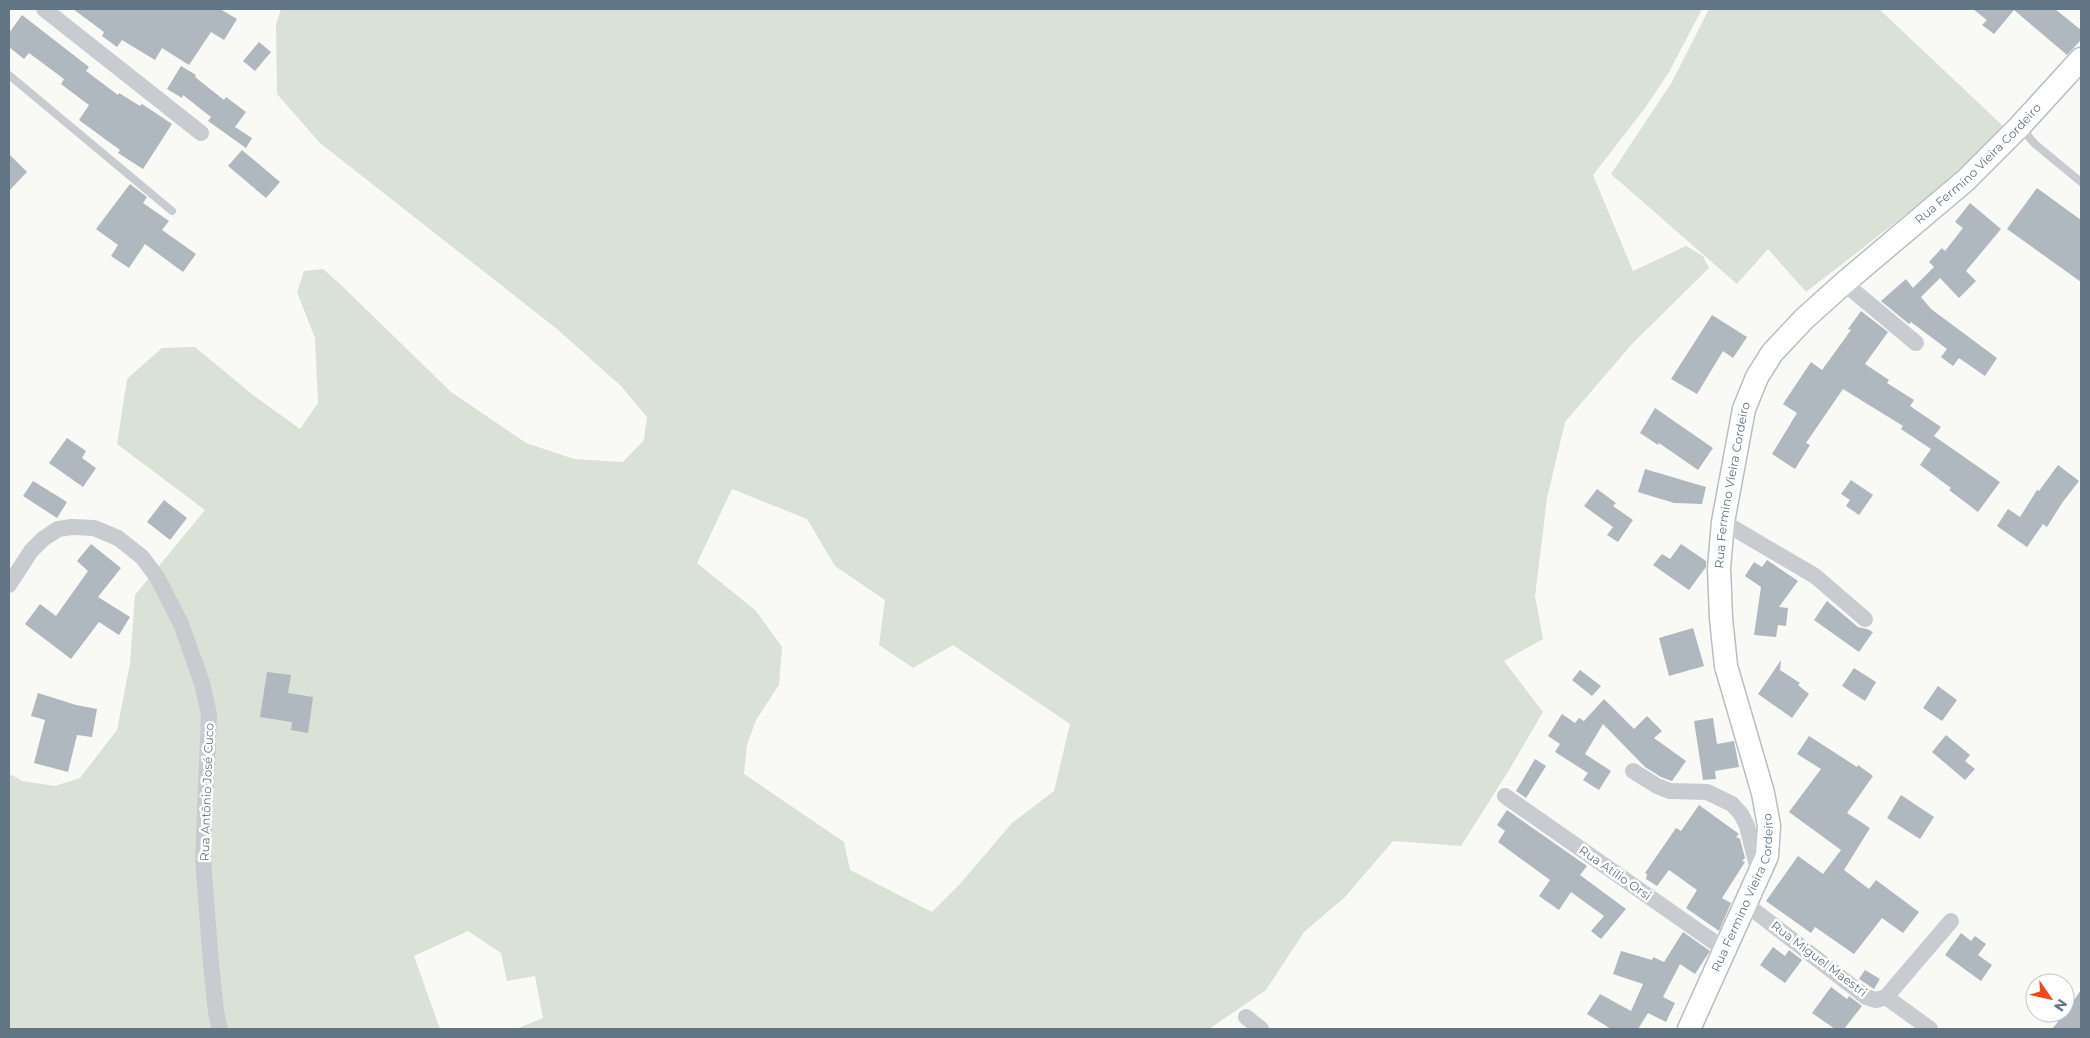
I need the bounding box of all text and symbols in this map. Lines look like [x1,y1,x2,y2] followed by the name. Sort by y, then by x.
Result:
[1912,100,2044,227] street label: Rua Fermino Vieira Cordeiro
[1711,399,1753,569] street label: Rua Fermino Vieira Cordeiro
[197,723,216,861] street label: Rua Antônio José Cuco
[1708,812,1776,974] street label: Rua Fermino Vieira Cordeiro
[1576,842,1654,903] street label: Rua Atílio Orsi
[1768,918,1870,1000] street label: Rua Miguel Maestri
[2025,973,2075,1023] north arrow
[2050,996,2071,1015] text: N

